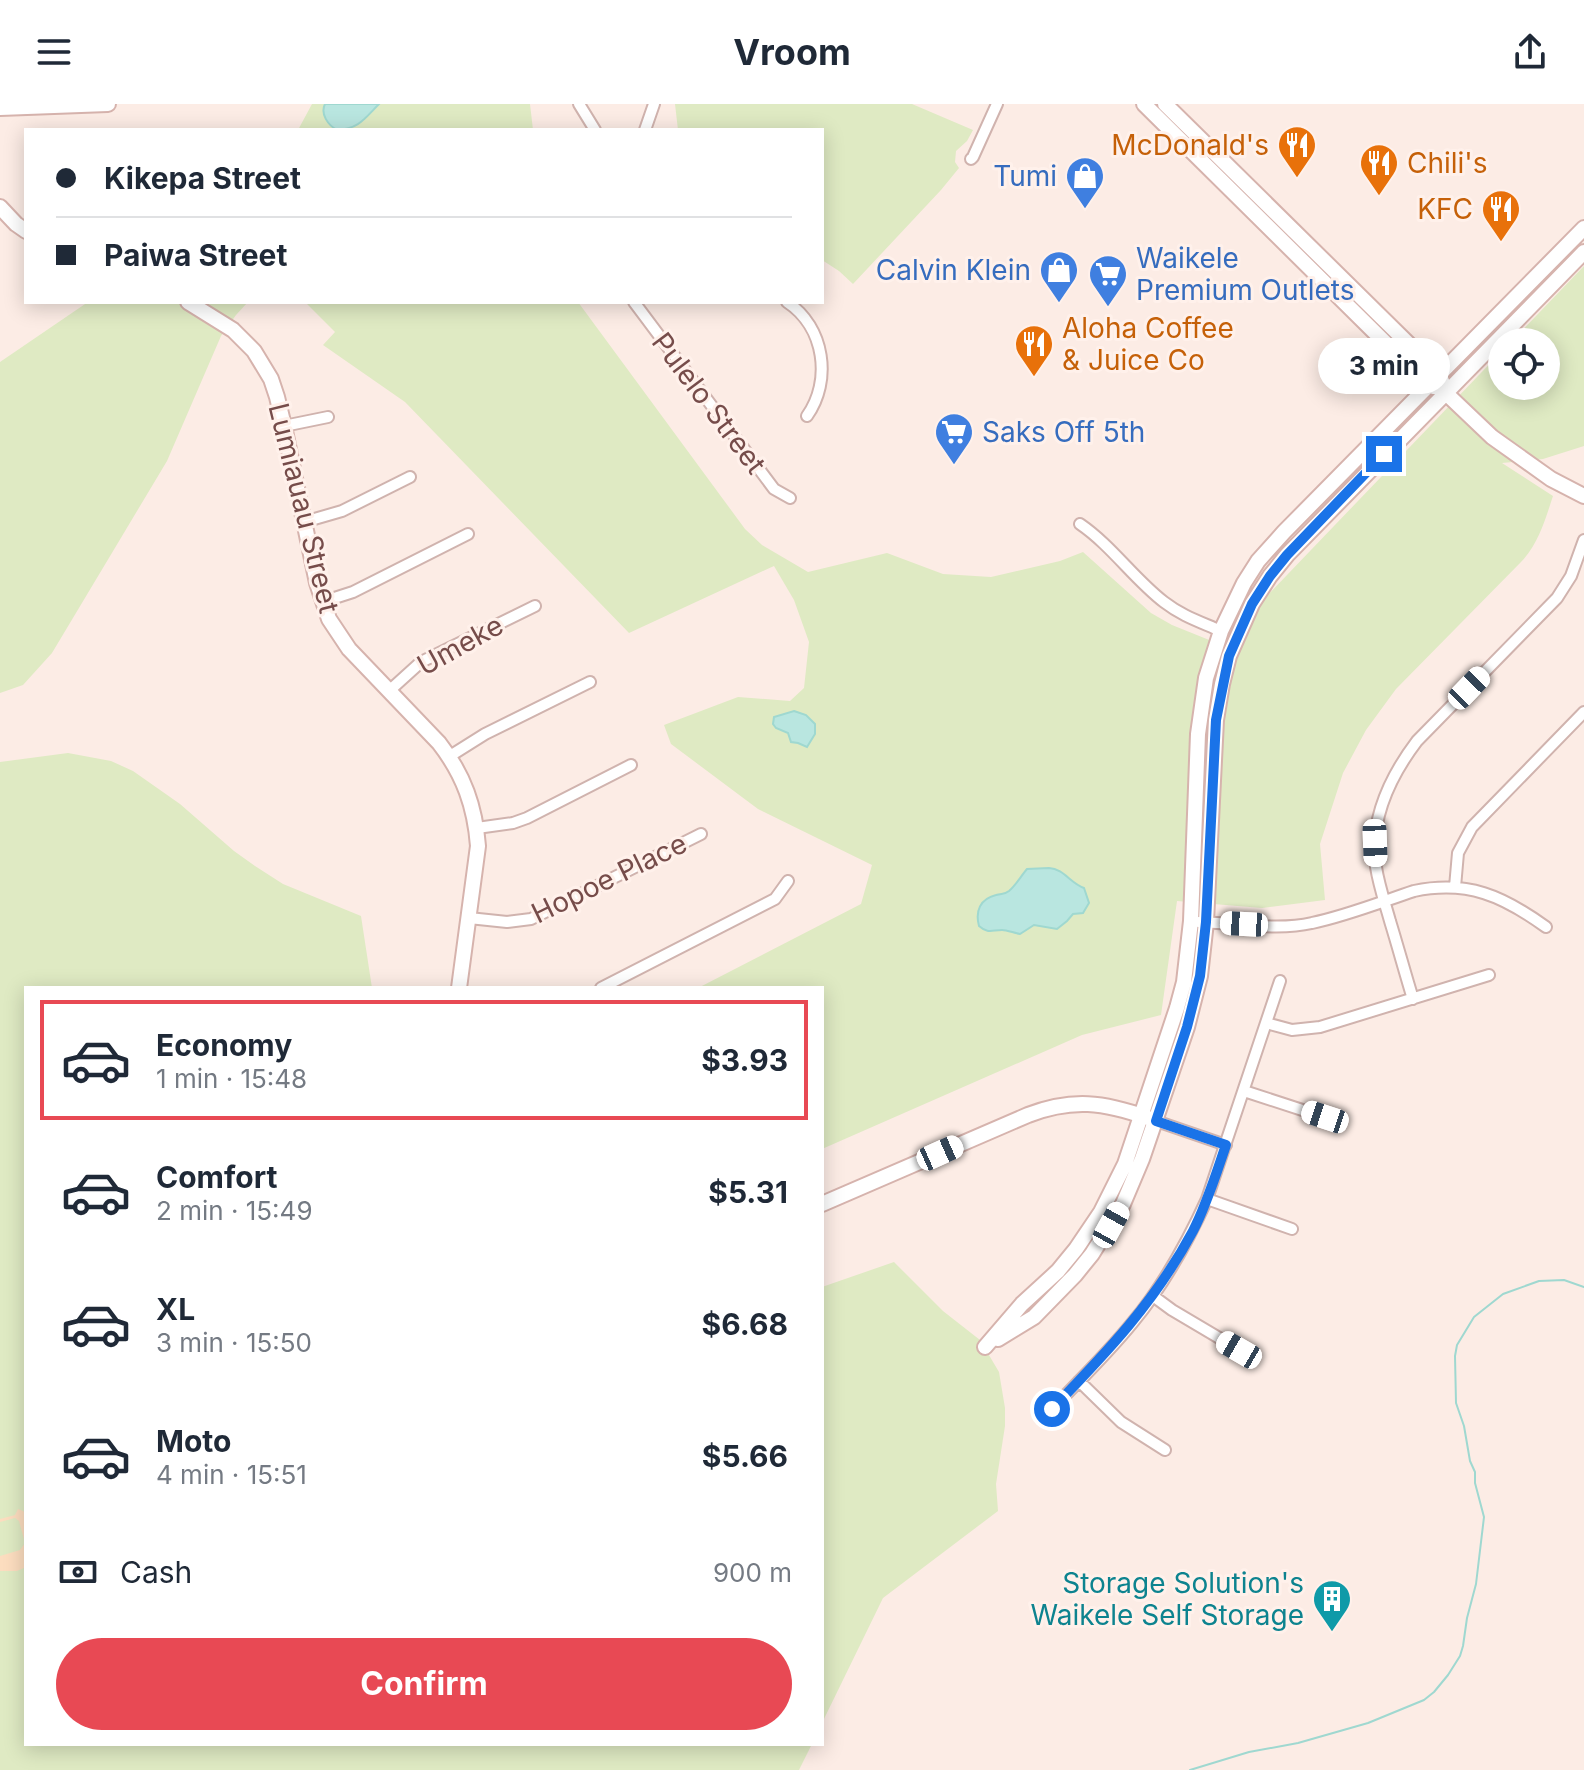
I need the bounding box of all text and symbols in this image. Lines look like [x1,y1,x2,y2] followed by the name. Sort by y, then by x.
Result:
[32,30,76,74] icon: menu
[733,30,851,74] text: Vroom
[1508,30,1552,74] icon: share
[1276,124,1318,179] restaurant icon: McDonald's
[1111,128,1269,162] place label: McDonald's
[1358,142,1400,197] restaurant icon: Chili's
[1407,146,1488,180] place label: Chili's
[1064,155,1106,210] shop icon: Tumi
[993,159,1057,193] place label: Tumi
[104,160,301,196] text: Kikepa Street
[1480,188,1522,243] restaurant icon: KFC
[1417,192,1473,226] place label: KFC
[104,237,287,273] text: Paiwa Street
[1136,241,1354,307] place label: Waikele Premium Outlets
[1038,249,1080,304] shop icon: Calvin Klein
[876,253,1031,287] place label: Calvin Klein
[1087,253,1129,308] supermarket icon: Waikele Premium Outlets
[1062,311,1234,377] place label: Aloha Coffee & Juice Co
[1013,323,1055,378] restaurant icon: Aloha Coffee & Juice Co
[645,326,773,480] street label: Pulelo Street
[1488,328,1560,400] map controls
[1488,328,1560,400] button: locate
[1318,338,1450,394] callout: 3 min
[1349,350,1419,381] text: 3 min
[261,400,347,616] street label: Lumiauau Street
[933,411,975,466] supermarket icon: Saks Off 5th
[982,415,1145,449] place label: Saks Off 5th
[1366,436,1402,472] route end
[411,608,509,682] street label: Umeke
[1444,662,1494,714] car
[1362,819,1388,867] car
[526,826,692,930] street label: Hopoe Place
[1219,911,1269,937] car
[60,1024,132,1096] icon: car
[156,1027,292,1063] text: Economy
[701,1042,788,1078] text: $3.93
[156,1063,307,1094] text: 1 min · 15:48
[1298,1098,1352,1136] car
[913,1132,967,1174] car
[60,1156,132,1228] icon: car
[156,1159,277,1195] text: Comfort
[708,1174,788,1210] text: $5.31
[156,1195,313,1226] text: 2 min · 15:49
[1089,1198,1133,1252] car
[60,1288,132,1360] icon: car
[156,1291,195,1327] text: XL
[702,1306,788,1342] text: $6.68
[156,1327,312,1358] text: 3 min · 15:50
[1212,1328,1266,1372] car
[1034,1391,1070,1427] route start
[60,1420,132,1492] icon: car
[156,1423,231,1459] text: Moto
[702,1438,788,1474] text: $5.66
[156,1459,307,1490] text: 4 min · 15:51
[56,1550,100,1594] icon: cash
[120,1554,192,1590] text: Cash
[713,1557,792,1588] text: 900 m
[1031,1566,1304,1632] place label: Storage Solution's Waikele Self Storage
[1311,1578,1353,1633] building icon: Storage Solution's Waikele Self Storage
[56,1638,792,1730] button: Confirm

